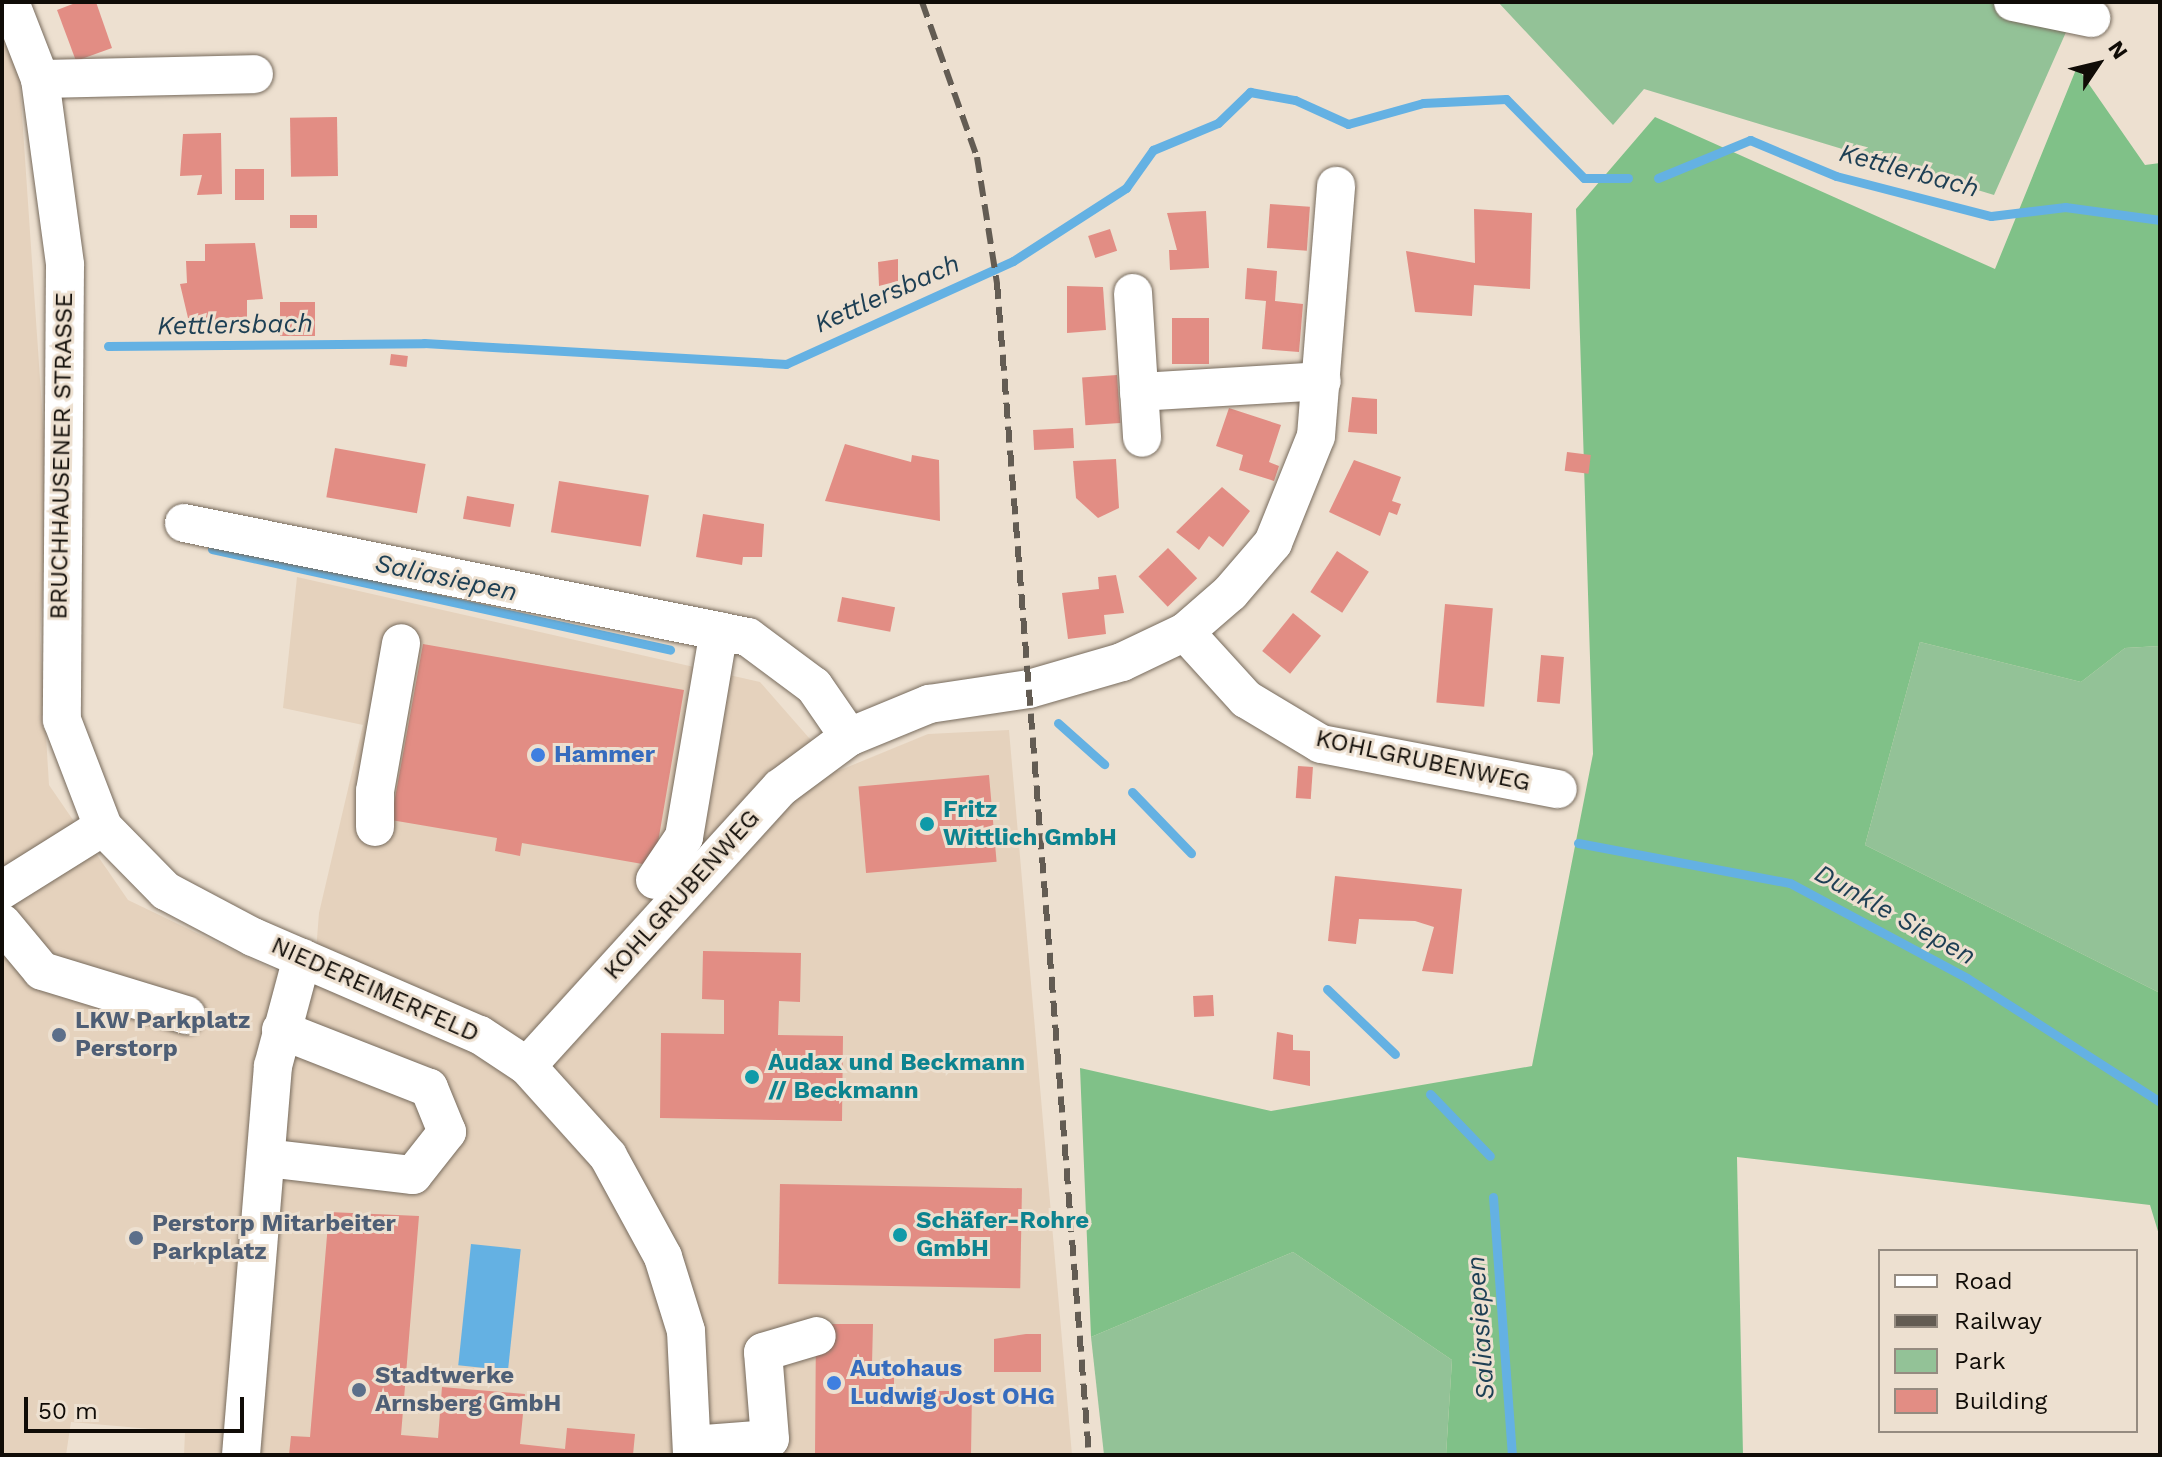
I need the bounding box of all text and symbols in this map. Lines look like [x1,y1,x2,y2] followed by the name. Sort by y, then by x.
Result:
[2058,24,2138,104] north arrow
[2103,36,2133,64] text: N
[1836,137,1982,205] water label: Kettlerbach
[810,248,964,340] water label: Kettlersbach
[45,292,79,620] street label: BRUCHHAUSENER STRASSE
[157,308,313,342] water label: Kettlersbach
[372,548,520,608] water label: Saliasiepen
[1313,724,1533,798] street label: KOHLGRUBENWEG
[554,741,655,769] place label: Hammer
[529,746,547,764] marker: Hammer
[943,796,1117,852] place label: Fritz Wittlich GmbH
[598,804,766,986] street label: KOHLGRUBENWEG
[918,815,936,833] marker: Fritz Wittlich GmbH
[1809,858,1981,972] water label: Dunkle Siepen
[267,931,483,1049] street label: NIEDEREIMERFELD
[75,1007,251,1063] place label: LKW Parkplatz Perstorp
[50,1026,68,1044] marker: LKW Parkplatz Perstorp
[768,1049,1026,1105] place label: Audax und Beckmann // Beckmann
[743,1068,761,1086] marker: Audax und Beckmann // Beckmann
[916,1207,1089,1263] place label: Schäfer-Rohre GmbH
[152,1210,396,1266] place label: Perstorp Mitarbeiter Parkplatz
[891,1226,909,1244] marker: Schäfer-Rohre GmbH
[127,1229,145,1247] marker: Perstorp Mitarbeiter Parkplatz
[1878,1249,2138,1433] legend
[1460,1255,1502,1401] water label: Saliasiepen
[1954,1267,2013,1295] text: Road
[1954,1307,2042,1335] text: Railway
[1954,1347,2006,1375] text: Park
[850,1355,1055,1411] place label: Autohaus Ludwig Jost OHG
[375,1362,561,1418] place label: Stadtwerke Arnsberg GmbH
[825,1374,843,1392] marker: Autohaus Ludwig Jost OHG
[28,1381,248,1431] scale bar
[350,1381,368,1399] marker: Stadtwerke Arnsberg GmbH
[1954,1387,2047,1415] text: Building
[38,1397,98,1425] text: 50 m

